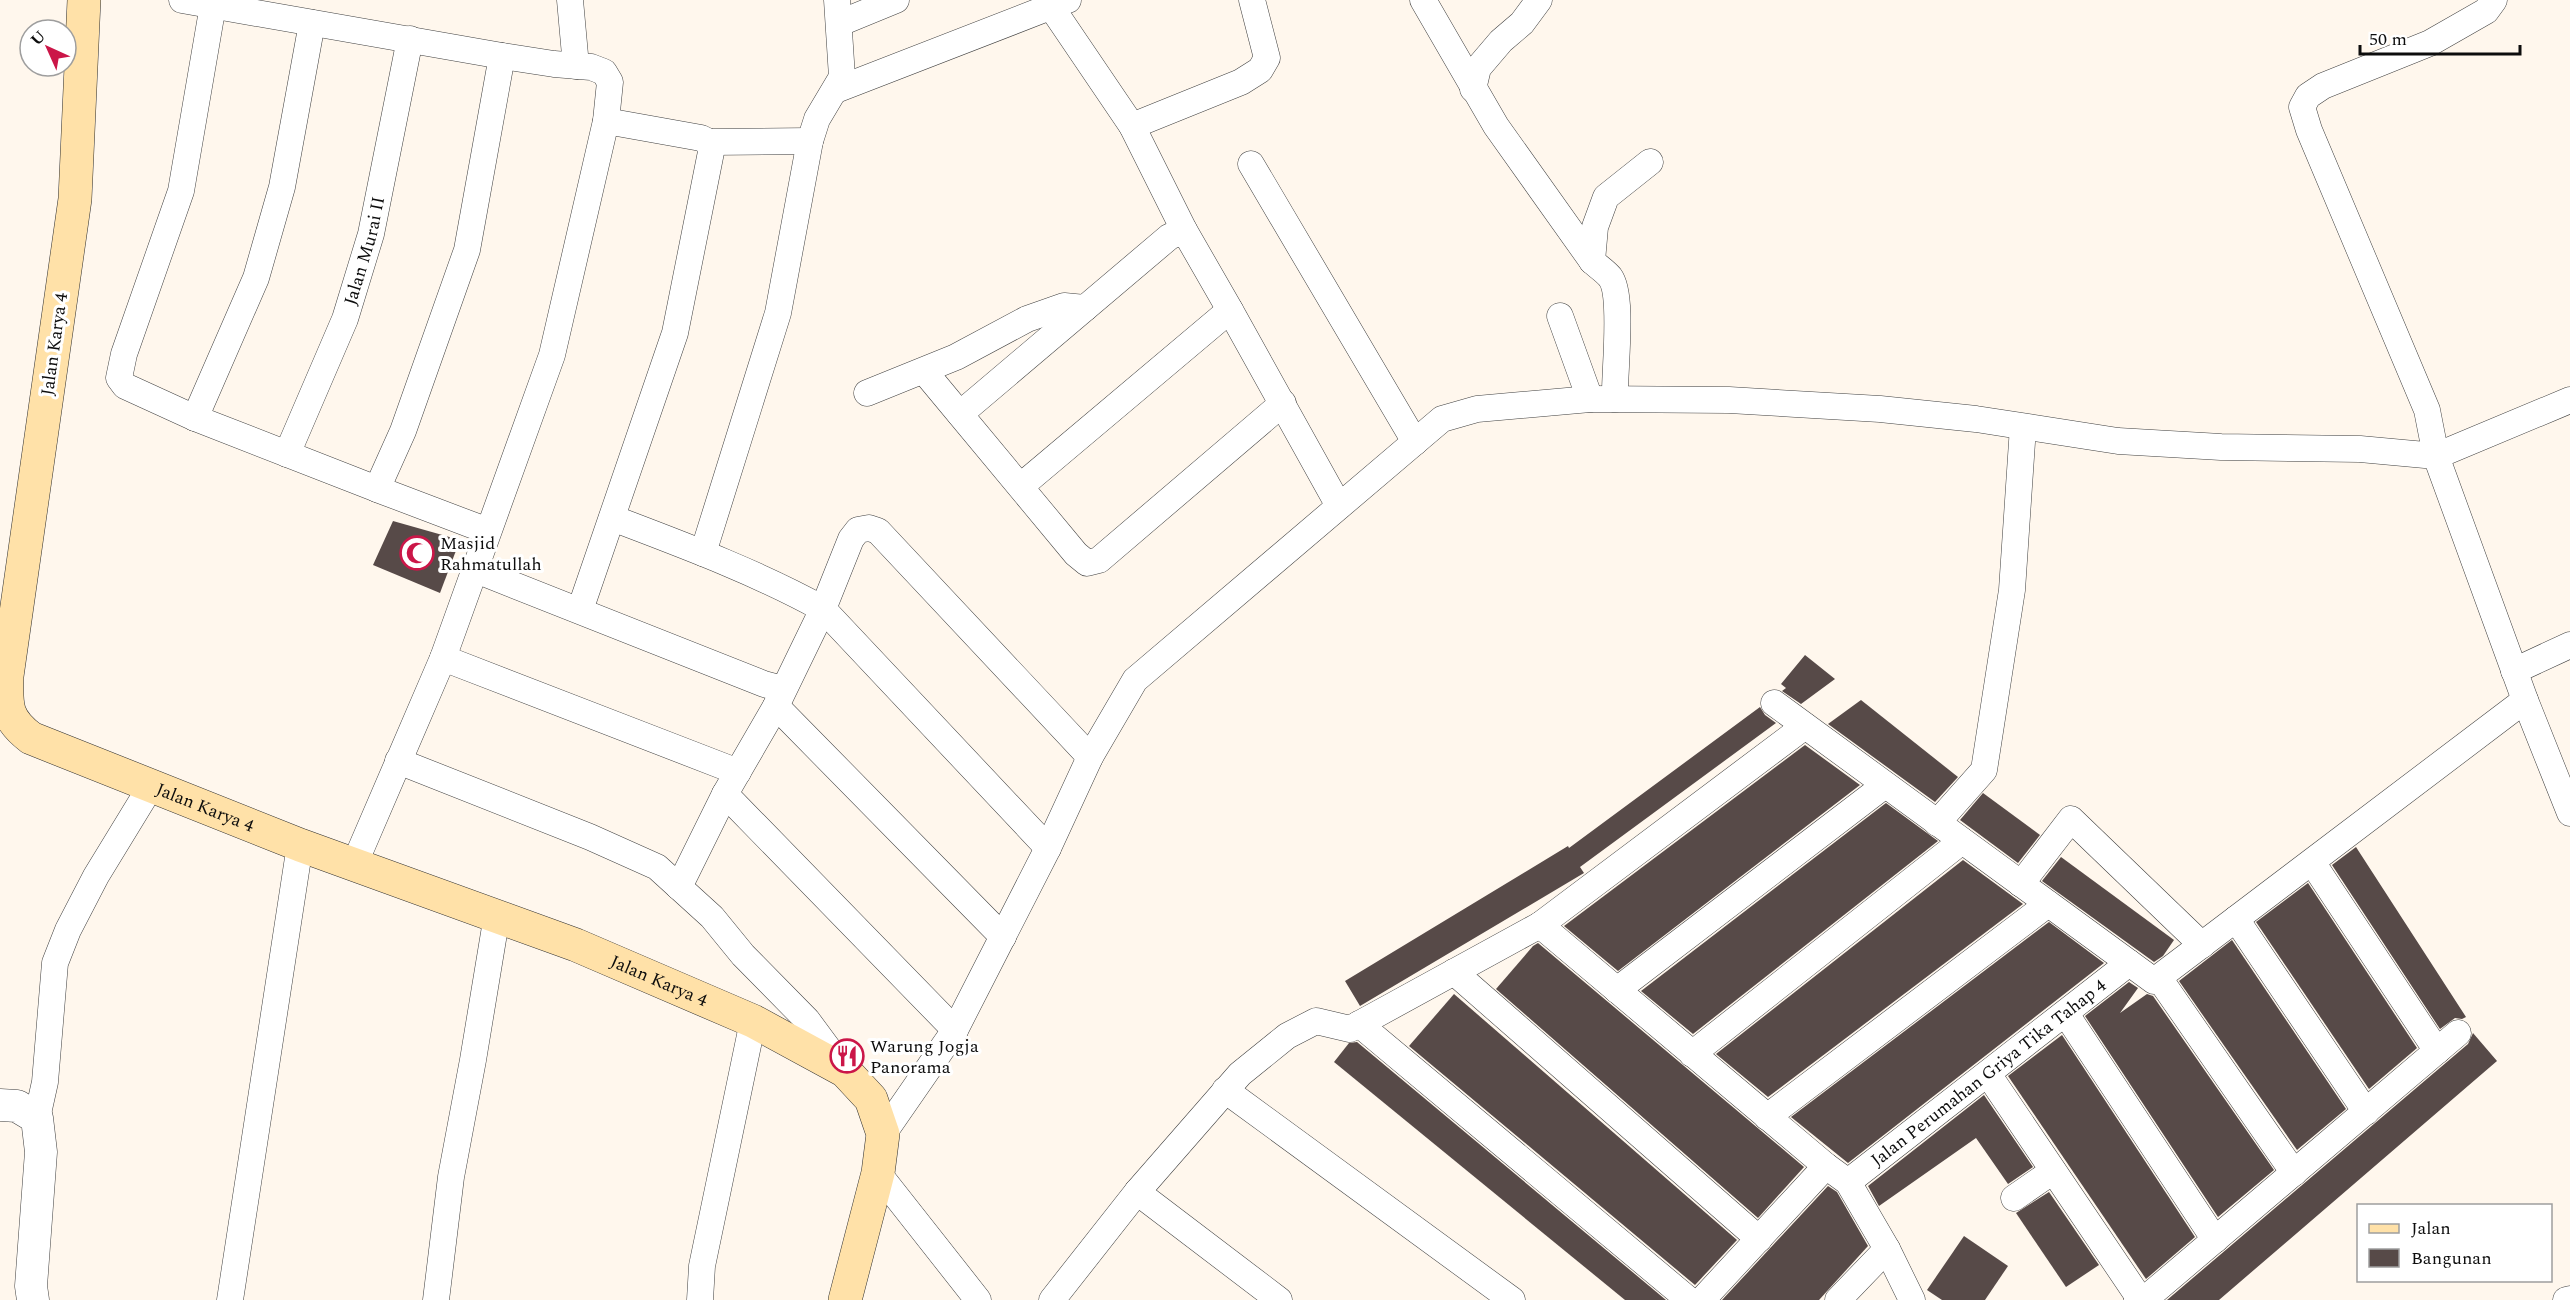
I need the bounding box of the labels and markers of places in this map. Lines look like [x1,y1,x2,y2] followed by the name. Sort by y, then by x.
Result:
[440,530,542,578] place label: Masjid Rahmatullah
[399,535,435,571] mosque icon: Masjid Rahmatullah
[870,1033,979,1081] place label: Warung Jogja Panorama
[829,1038,865,1074] restaurant icon: Warung Jogja Panorama

